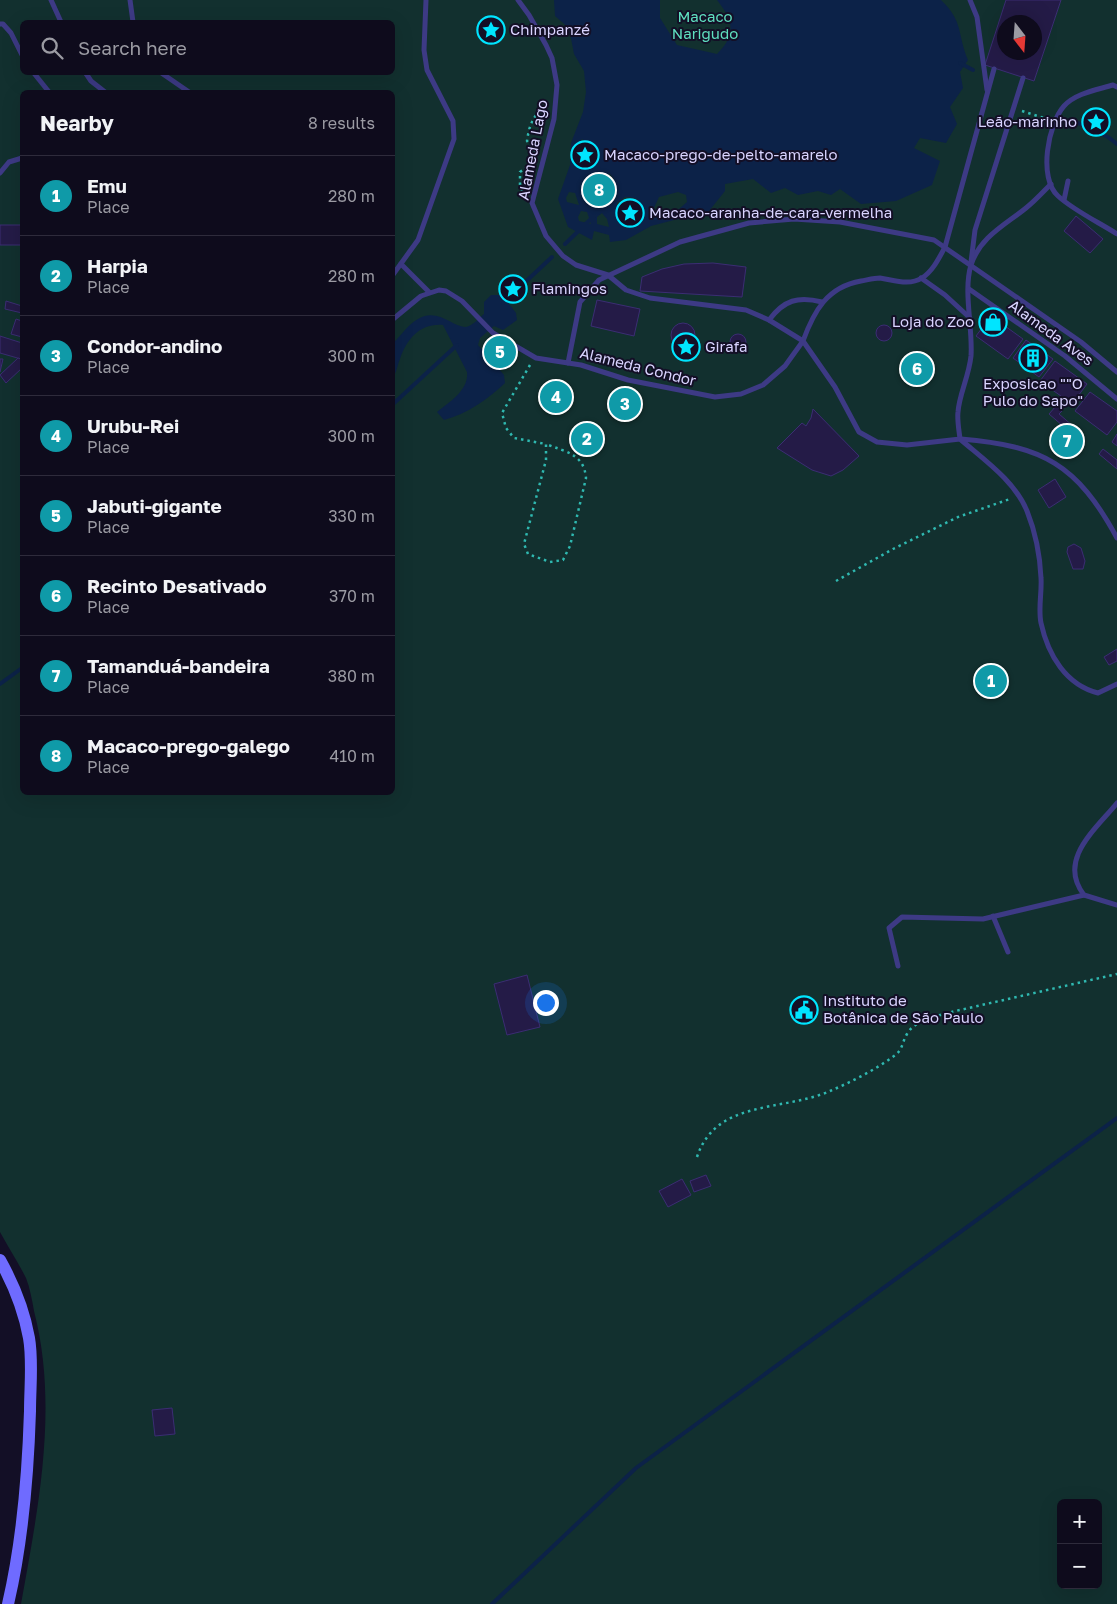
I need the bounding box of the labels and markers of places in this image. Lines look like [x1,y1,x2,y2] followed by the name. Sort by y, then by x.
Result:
[476,15,506,45] place icon: Chimpanzé
[510,20,590,38] place label: Chimpanzé
[1081,107,1111,137] place icon: Leão-marinho
[978,112,1077,130] place label: Leão-marinho
[570,140,600,170] place icon: Macaco-prego-de-pelto-amarelo
[604,145,837,163] place label: Macaco-prego-de-pelto-amarelo
[583,171,615,209] pin: 8
[615,198,645,228] place icon: Macaco-aranha-de-cara-vermelha
[649,203,892,221] place label: Macaco-aranha-de-cara-vermelha
[498,274,528,304] place icon: Flamingos
[532,279,607,297] place label: Flamingos
[978,307,1008,337] shop icon: Loja do Zoo
[892,312,974,330] place label: Loja do Zoo
[671,332,701,362] place icon: Girafa
[484,333,516,371] pin: 5
[705,337,747,355] place label: Girafa
[1018,343,1048,373] building icon: Exposicao ""O Pulo do Sapo"
[901,350,933,388] pin: 6
[983,374,1083,409] place label: Exposicao ""O Pulo do Sapo"
[540,378,572,416] pin: 4
[609,385,641,423] pin: 3
[571,420,603,458] pin: 2
[1051,422,1083,460] pin: 7
[975,662,1007,700] pin: 1
[823,991,984,1026] place label: Instituto de Botânica de São Paulo
[789,995,819,1025] public building icon: Instituto de Botânica de São Paulo

